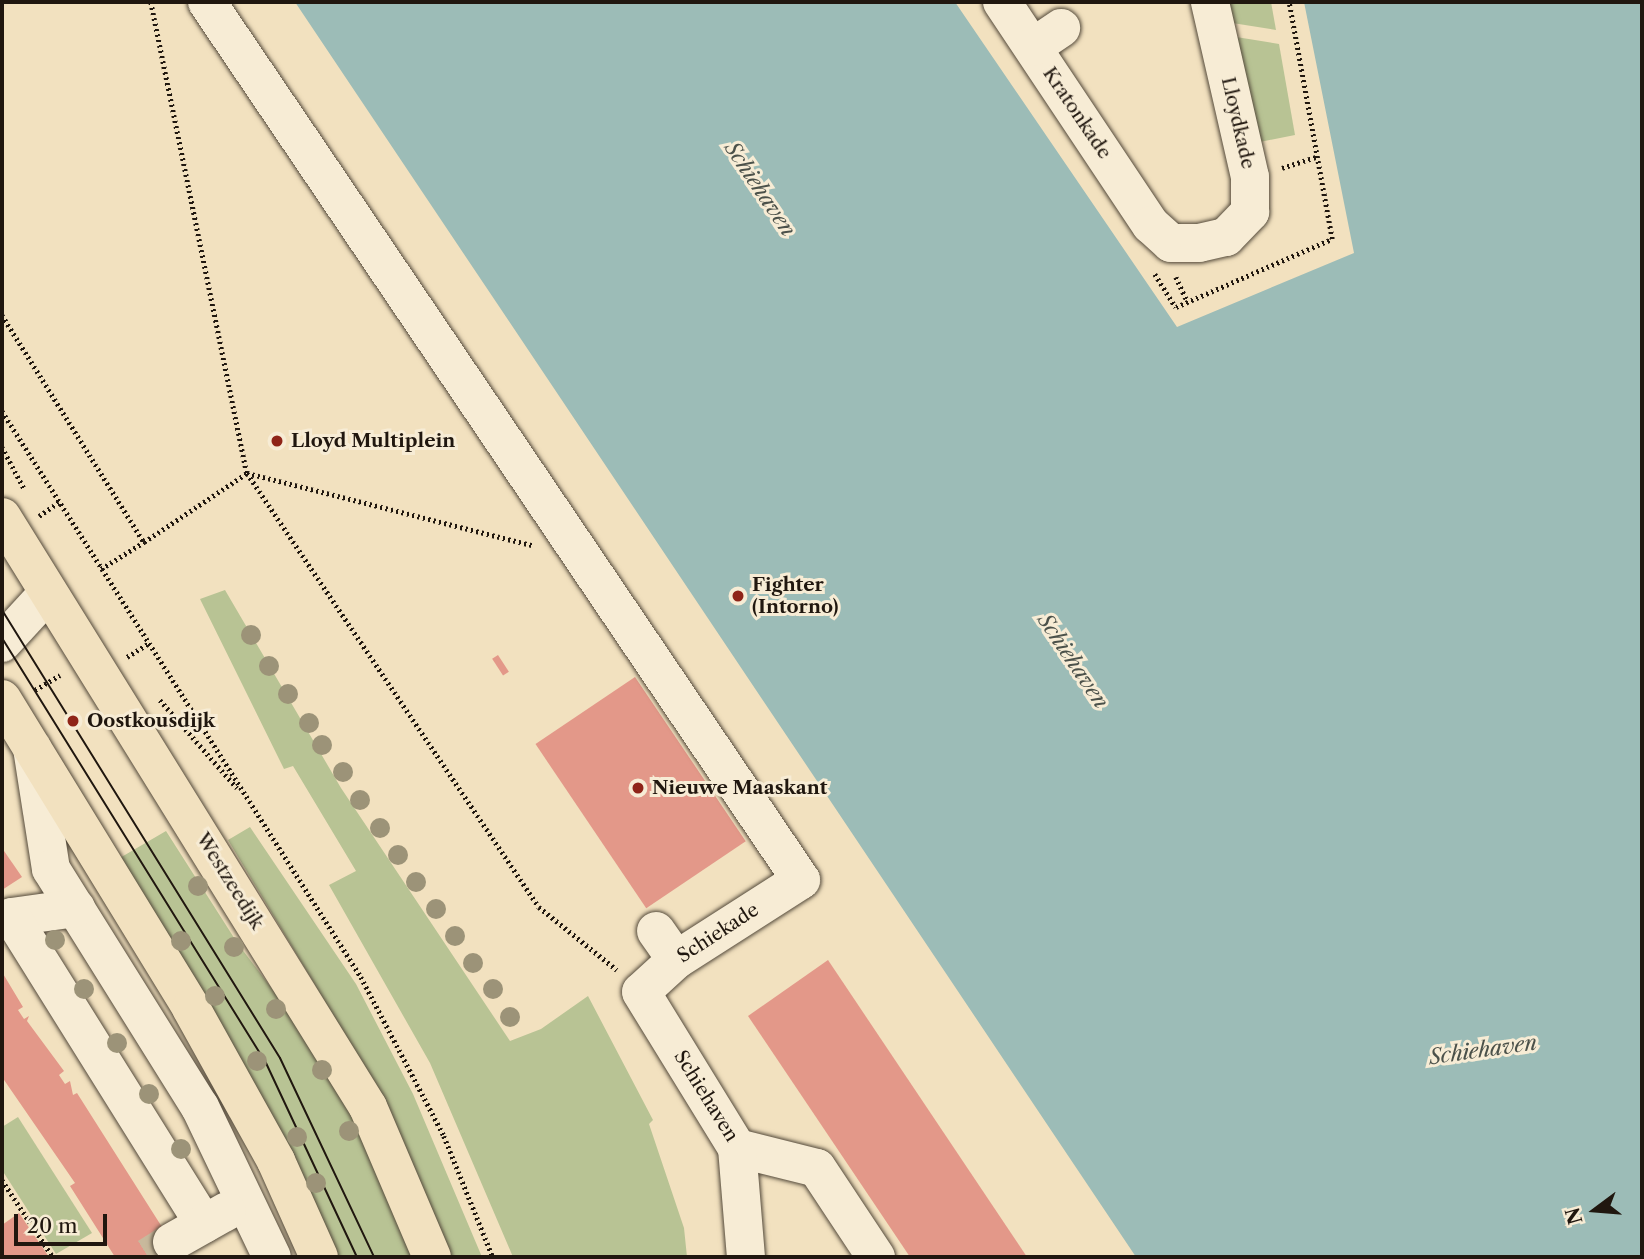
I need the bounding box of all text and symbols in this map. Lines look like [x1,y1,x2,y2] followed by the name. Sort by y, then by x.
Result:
[1038,63,1116,163] street label: Kratonkade
[1216,75,1260,171] street label: Lloydkade
[719,137,801,241] water label: Schiehaven
[291,430,455,452] place label: Lloyd Multiplein
[269,433,285,449] marker: Lloyd Multiplein
[752,574,838,618] place label: Fighter (Intorno)
[730,588,746,604] marker: Fighter (Intorno)
[1032,609,1114,713] water label: Schiehaven
[87,710,215,732] place label: Oostkousdijk
[65,713,81,729] marker: Oostkousdijk
[652,777,827,799] place label: Nieuwe Maaskant
[630,780,646,796] marker: Nieuwe Maaskant
[191,829,269,933] street label: Westzeedijk
[673,898,763,968] street label: Schiekade
[1427,1030,1539,1070] water label: Schiehaven
[669,1046,743,1146] street label: Schiehaven
[1560,1175,1630,1245] north arrow
[18,1200,110,1244] scale bar
[1561,1205,1588,1227] text: N
[27,1213,78,1238] text: 20 m

